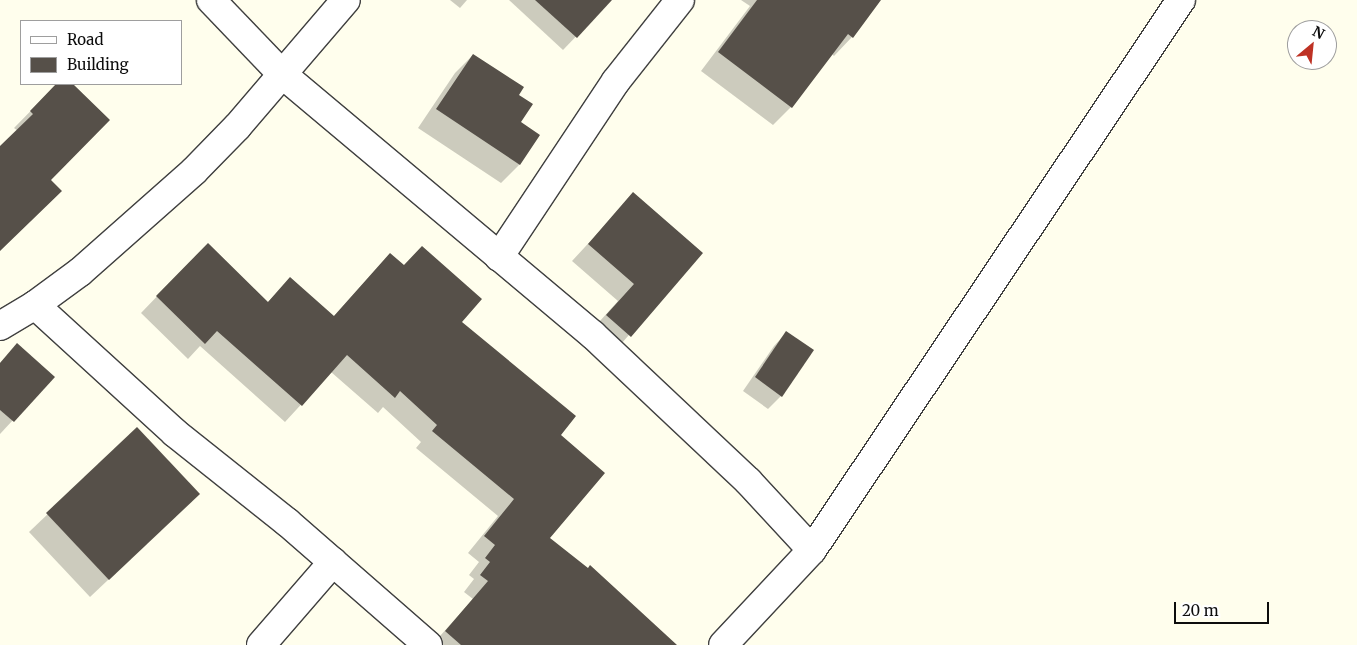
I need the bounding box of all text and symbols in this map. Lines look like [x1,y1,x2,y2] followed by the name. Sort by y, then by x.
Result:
[20,20,182,85] legend
[1287,20,1337,70] north arrow
[1309,22,1328,43] text: N
[67,30,103,49] text: Road
[67,55,129,74] text: Building
[1177,592,1272,624] scale bar
[1182,601,1219,620] text: 20 m

